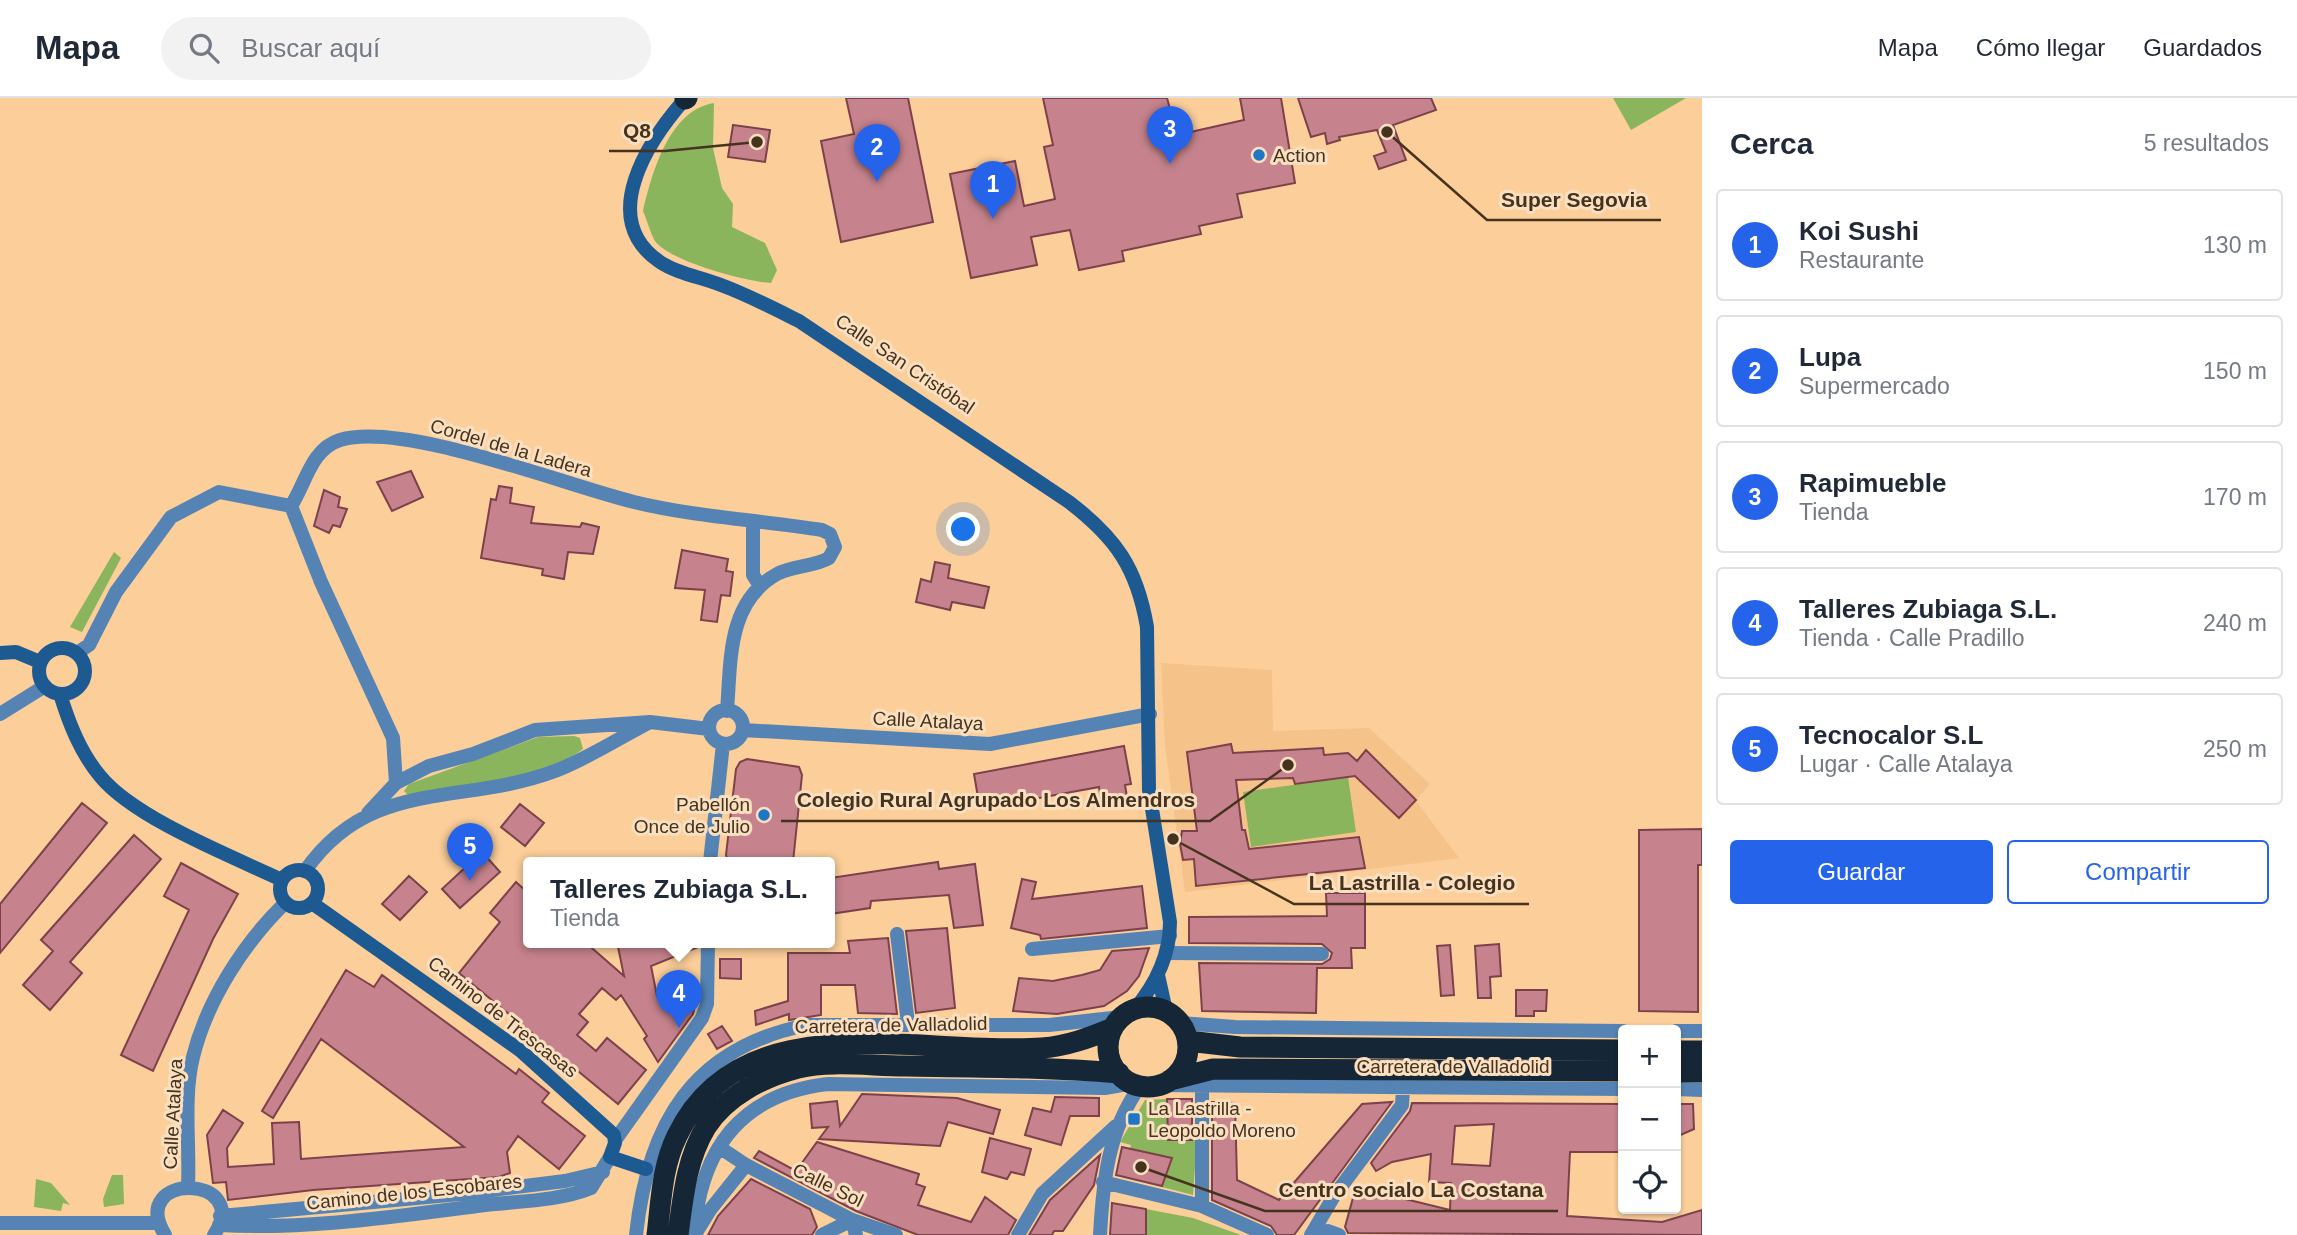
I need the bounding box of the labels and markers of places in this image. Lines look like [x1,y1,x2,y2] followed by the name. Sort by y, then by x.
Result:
[1147,106,1193,164] pin: 3
[609,109,665,151] callout: Q8
[854,124,900,182] pin: 2
[1273,145,1326,166] place label: Action
[1251,147,1267,163] marker: Action
[970,161,1016,219] pin: 1
[1487,178,1661,220] callout: Super Segovia
[781,779,1210,821] callout: Colegio Rural Agrupado Los Almendros
[634,794,750,837] place label: Pabellón Once de Julio
[756,807,772,823] marker: Pabellón Once de Julio
[447,823,493,881] pin: 5
[1294,862,1529,904] callout: La Lastrilla - Colegio
[656,970,702,1028] pin: 4
[1148,1098,1296,1141] place label: La Lastrilla - Leopoldo Moreno
[1126,1111,1142,1127] marker: La Lastrilla - Leopoldo Moreno
[1265,1169,1558,1211] callout: Centro socialo La Costana

